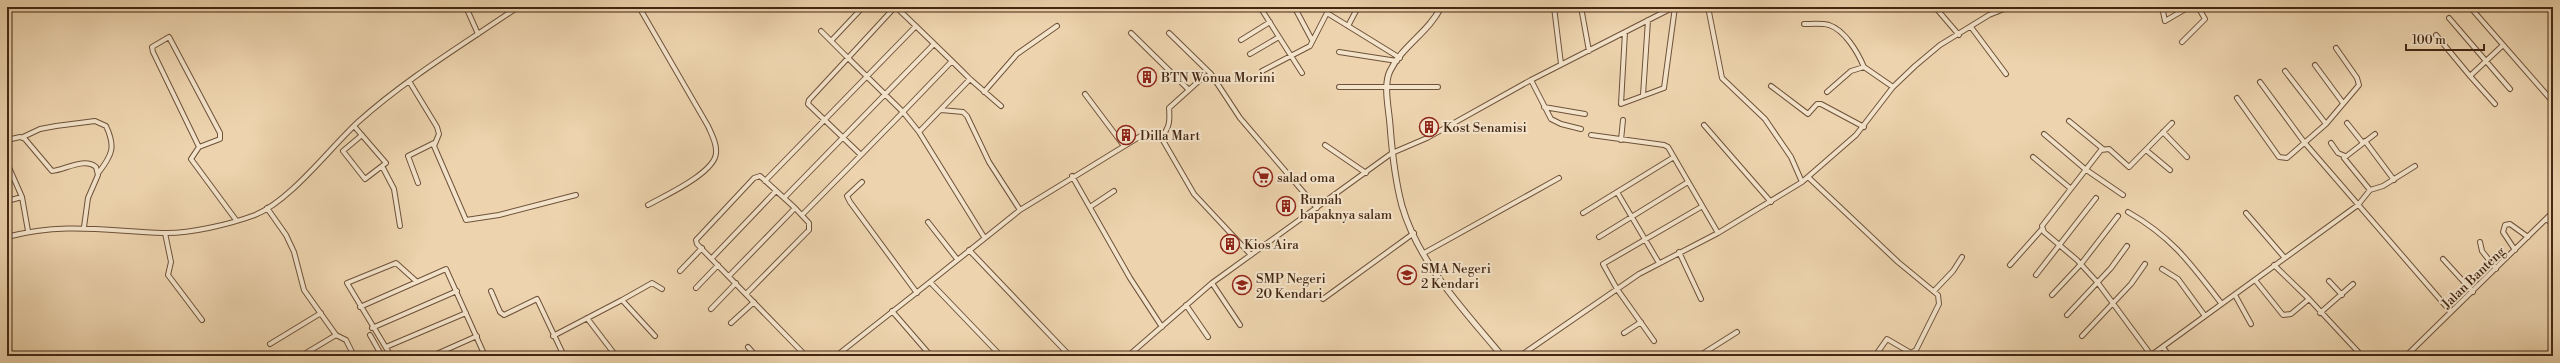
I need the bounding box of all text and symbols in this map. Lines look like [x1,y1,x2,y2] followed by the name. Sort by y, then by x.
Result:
[2406,26,2484,52] scale bar
[2412,33,2446,48] text: 100 m
[1136,66,1158,88] building icon: BTN Wonua Morini
[1160,70,1275,86] place label: BTN Wonua Morini
[1418,116,1440,138] building icon: Kost Senamisi
[1443,120,1527,136] place label: Kost Senamisi
[1115,124,1137,146] building icon: Dilla Mart
[1140,128,1200,144] place label: Dilla Mart
[1252,166,1274,188] supermarket icon: salad oma
[1277,170,1335,186] place label: salad oma
[1300,192,1393,223] place label: Rumah bapaknya salam
[1275,195,1297,217] building icon: Rumah bapaknya salam
[1219,233,1241,255] building icon: Kios Aira
[1244,237,1299,253] place label: Kios Aira
[2438,243,2509,313] street label: Jalan Banteng
[1421,261,1491,292] place label: SMA Negeri 2 Kendari
[1396,264,1418,286] school or university icon: SMA Negeri 2 Kendari
[1256,271,1326,302] place label: SMP Negeri 20 Kendari
[1231,274,1253,296] school or university icon: SMP Negeri 20 Kendari

